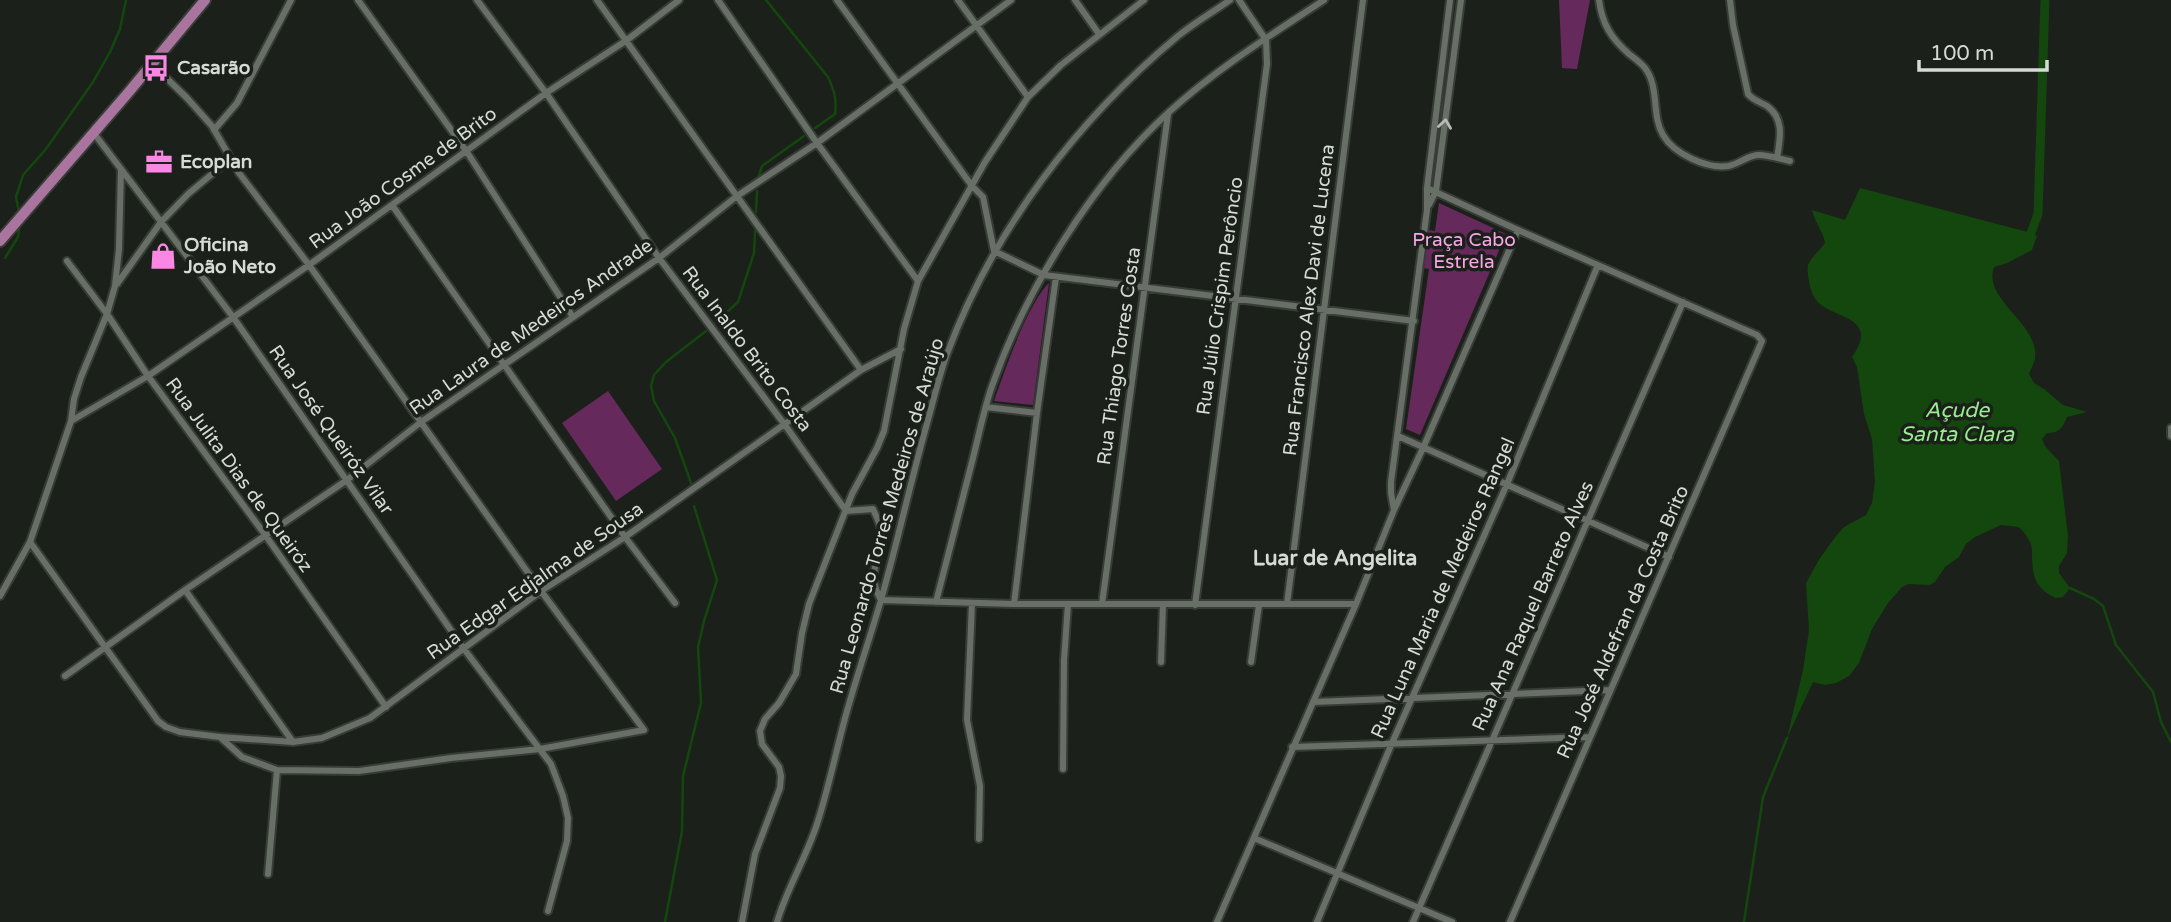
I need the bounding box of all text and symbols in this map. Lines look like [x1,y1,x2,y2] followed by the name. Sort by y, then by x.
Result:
[1919,28,2047,72] scale bar
[1930,41,1994,66] text: 100 m
[141,53,171,83] bus stop icon: Casarão
[177,57,250,79] place label: Casarão
[305,103,501,253] street label: Rua João Cosme de Brito
[1437,118,1452,130] one-way arrow
[1279,143,1339,457] street label: Rua Francisco Alex Davi de Lucena
[144,147,174,177] office icon: Ecoplan
[180,151,252,174] place label: Ecoplan
[1192,176,1248,416] street label: Rua Júlio Crispim Perôncio
[1412,229,1516,273] park label: Praça Cabo Estrela
[183,234,276,278] place label: Oficina João Neto
[405,234,657,420] street label: Rua Laura de Medeiros Andrade
[148,241,178,271] shop icon: Oficina João Neto
[1093,246,1145,466] street label: Rua Thiago Torres Costa
[678,262,816,436] street label: Rua Inaldo Brito Costa
[826,336,948,696] street label: Rua Leonardo Torres Medeiros de Araújo
[264,341,398,519] street label: Rua José Queiróz Vilar
[161,373,317,577] street label: Rua Julita Dias de Queiróz
[1900,398,2015,447] water label: Açude Santa Clara
[1366,434,1520,742] street label: Rua Luna Maria de Medeiros Rangel
[1468,478,1598,734] street label: Rua Ana Raquel Barreto Alves
[1553,482,1693,762] street label: Rua José Aldefran da Costa Brito
[423,498,647,664] street label: Rua Edgar Edjalma de Sousa
[1253,546,1417,571] district label: Luar de Angelita

